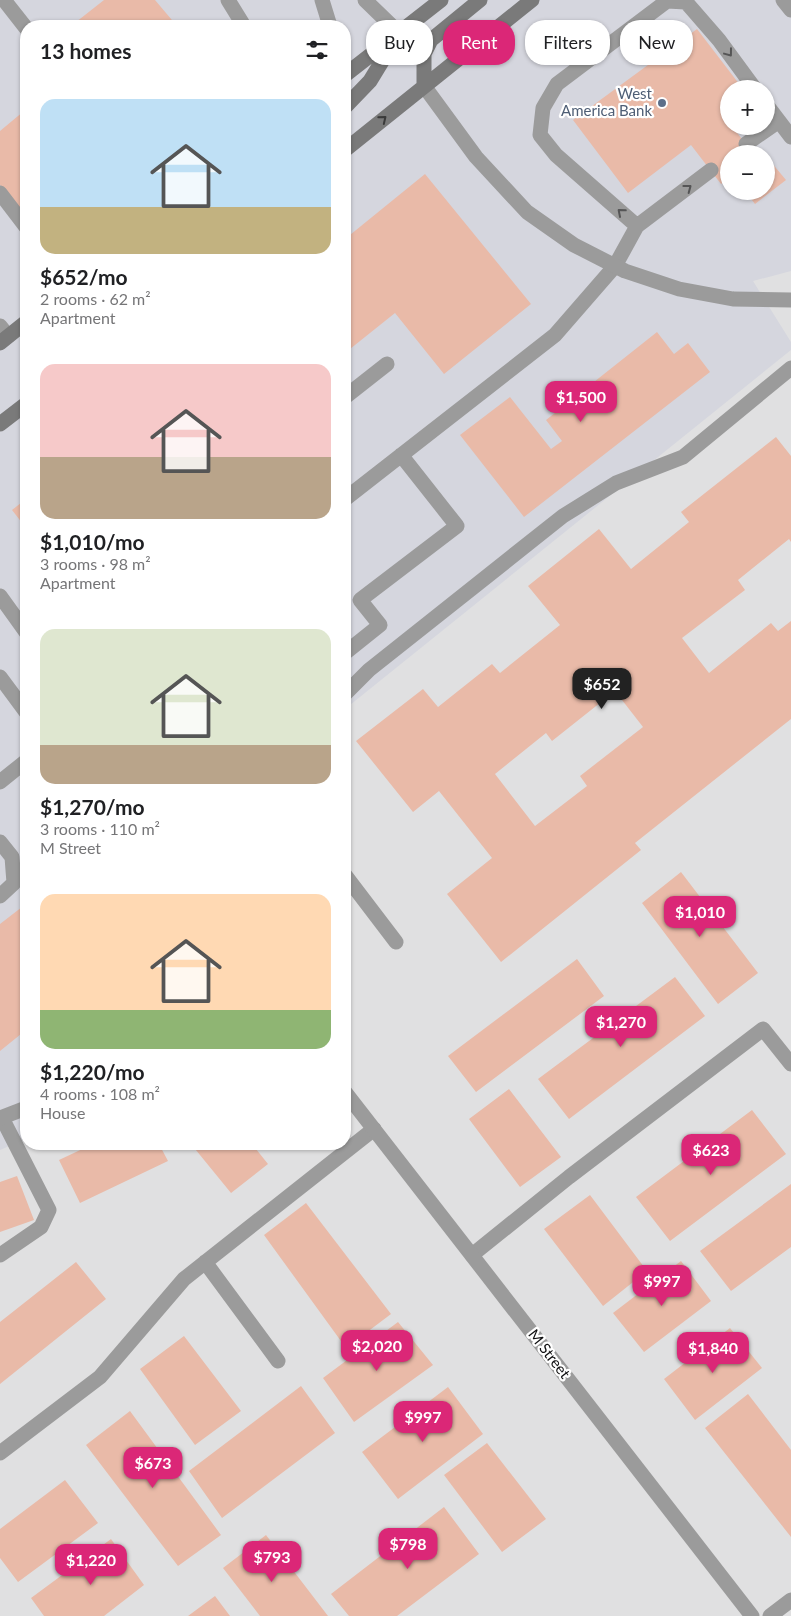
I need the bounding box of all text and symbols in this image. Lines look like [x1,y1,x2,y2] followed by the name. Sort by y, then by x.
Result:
[366,20,433,65] chip: Buy
[443,20,515,65] chip: Rent
[525,20,610,65] chip: Filters
[620,20,693,65] chip: New
[303,36,331,64] icon: filters
[40,38,131,63] text: 13 homes
[723,47,732,57] one-way arrow
[720,80,775,200] map controls
[720,80,775,135] button: +
[561,84,653,119] place label: West America Bank
[656,97,668,109] marker: West America Bank
[377,117,386,125] one-way arrow
[141,131,231,221] icon: home
[720,145,775,200] button: −
[682,185,691,193] one-way arrow
[617,209,626,218] one-way arrow
[40,264,128,289] text: $652/mo
[40,289,151,308] text: 2 rooms · 62 m²
[40,308,115,327] text: Apartment
[540,380,622,423] pin: $1,500
[556,387,606,406] text: $1,500
[141,396,231,486] icon: home
[40,529,145,554] text: $1,010/mo
[40,554,151,573] text: 3 rooms · 98 m²
[40,573,115,592] text: Apartment
[141,661,231,751] icon: home
[572,668,632,710] pin: $652
[583,674,621,693] text: $652
[40,794,145,819] text: $1,270/mo
[40,819,160,838] text: 3 rooms · 110 m²
[40,838,101,857] text: M Street
[659,896,741,938] pin: $1,010
[675,902,725,921] text: $1,010
[141,926,231,1016] icon: home
[580,1006,662,1048] pin: $1,270
[596,1012,646,1031] text: $1,270
[40,1059,145,1084] text: $1,220/mo
[40,1084,160,1103] text: 4 rooms · 108 m²
[40,1103,85,1122] text: House
[681,1134,741,1176] pin: $623
[692,1140,730,1159] text: $623
[632,1264,692,1307] pin: $997
[643,1271,681,1290] text: $997
[525,1325,575,1382] street label: M Street
[336,1330,418,1372] pin: $2,020
[672,1332,754,1374] pin: $1,840
[352,1336,402,1355] text: $2,020
[688,1338,738,1357] text: $1,840
[393,1400,453,1443] pin: $997
[404,1407,442,1426] text: $997
[123,1446,183,1489] pin: $673
[134,1453,172,1472] text: $673
[378,1528,438,1570] pin: $798
[389,1534,427,1553] text: $798
[242,1540,302,1583] pin: $793
[50,1544,132,1586] pin: $1,220
[253,1547,291,1566] text: $793
[66,1550,116,1569] text: $1,220

